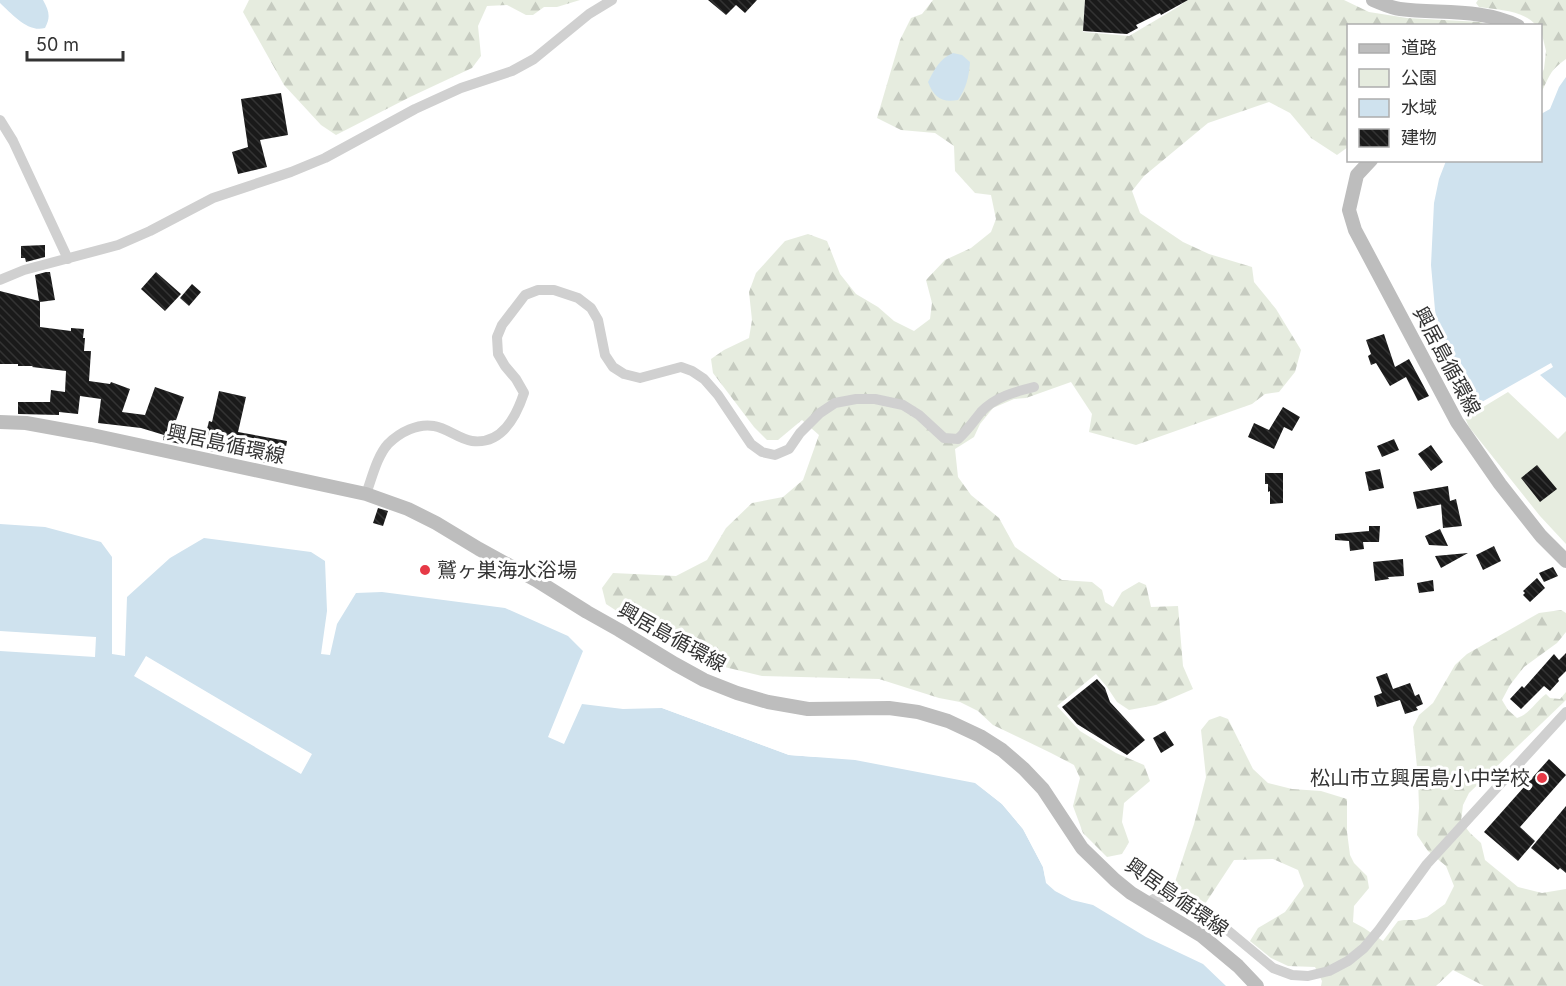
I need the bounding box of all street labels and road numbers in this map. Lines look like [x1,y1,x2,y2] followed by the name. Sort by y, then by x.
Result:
[1408,302,1486,420] street label: 興居島循環線
[165,420,287,468] street label: 興居島循環線
[614,597,730,677] street label: 興居島循環線
[1121,853,1233,941] street label: 興居島循環線

